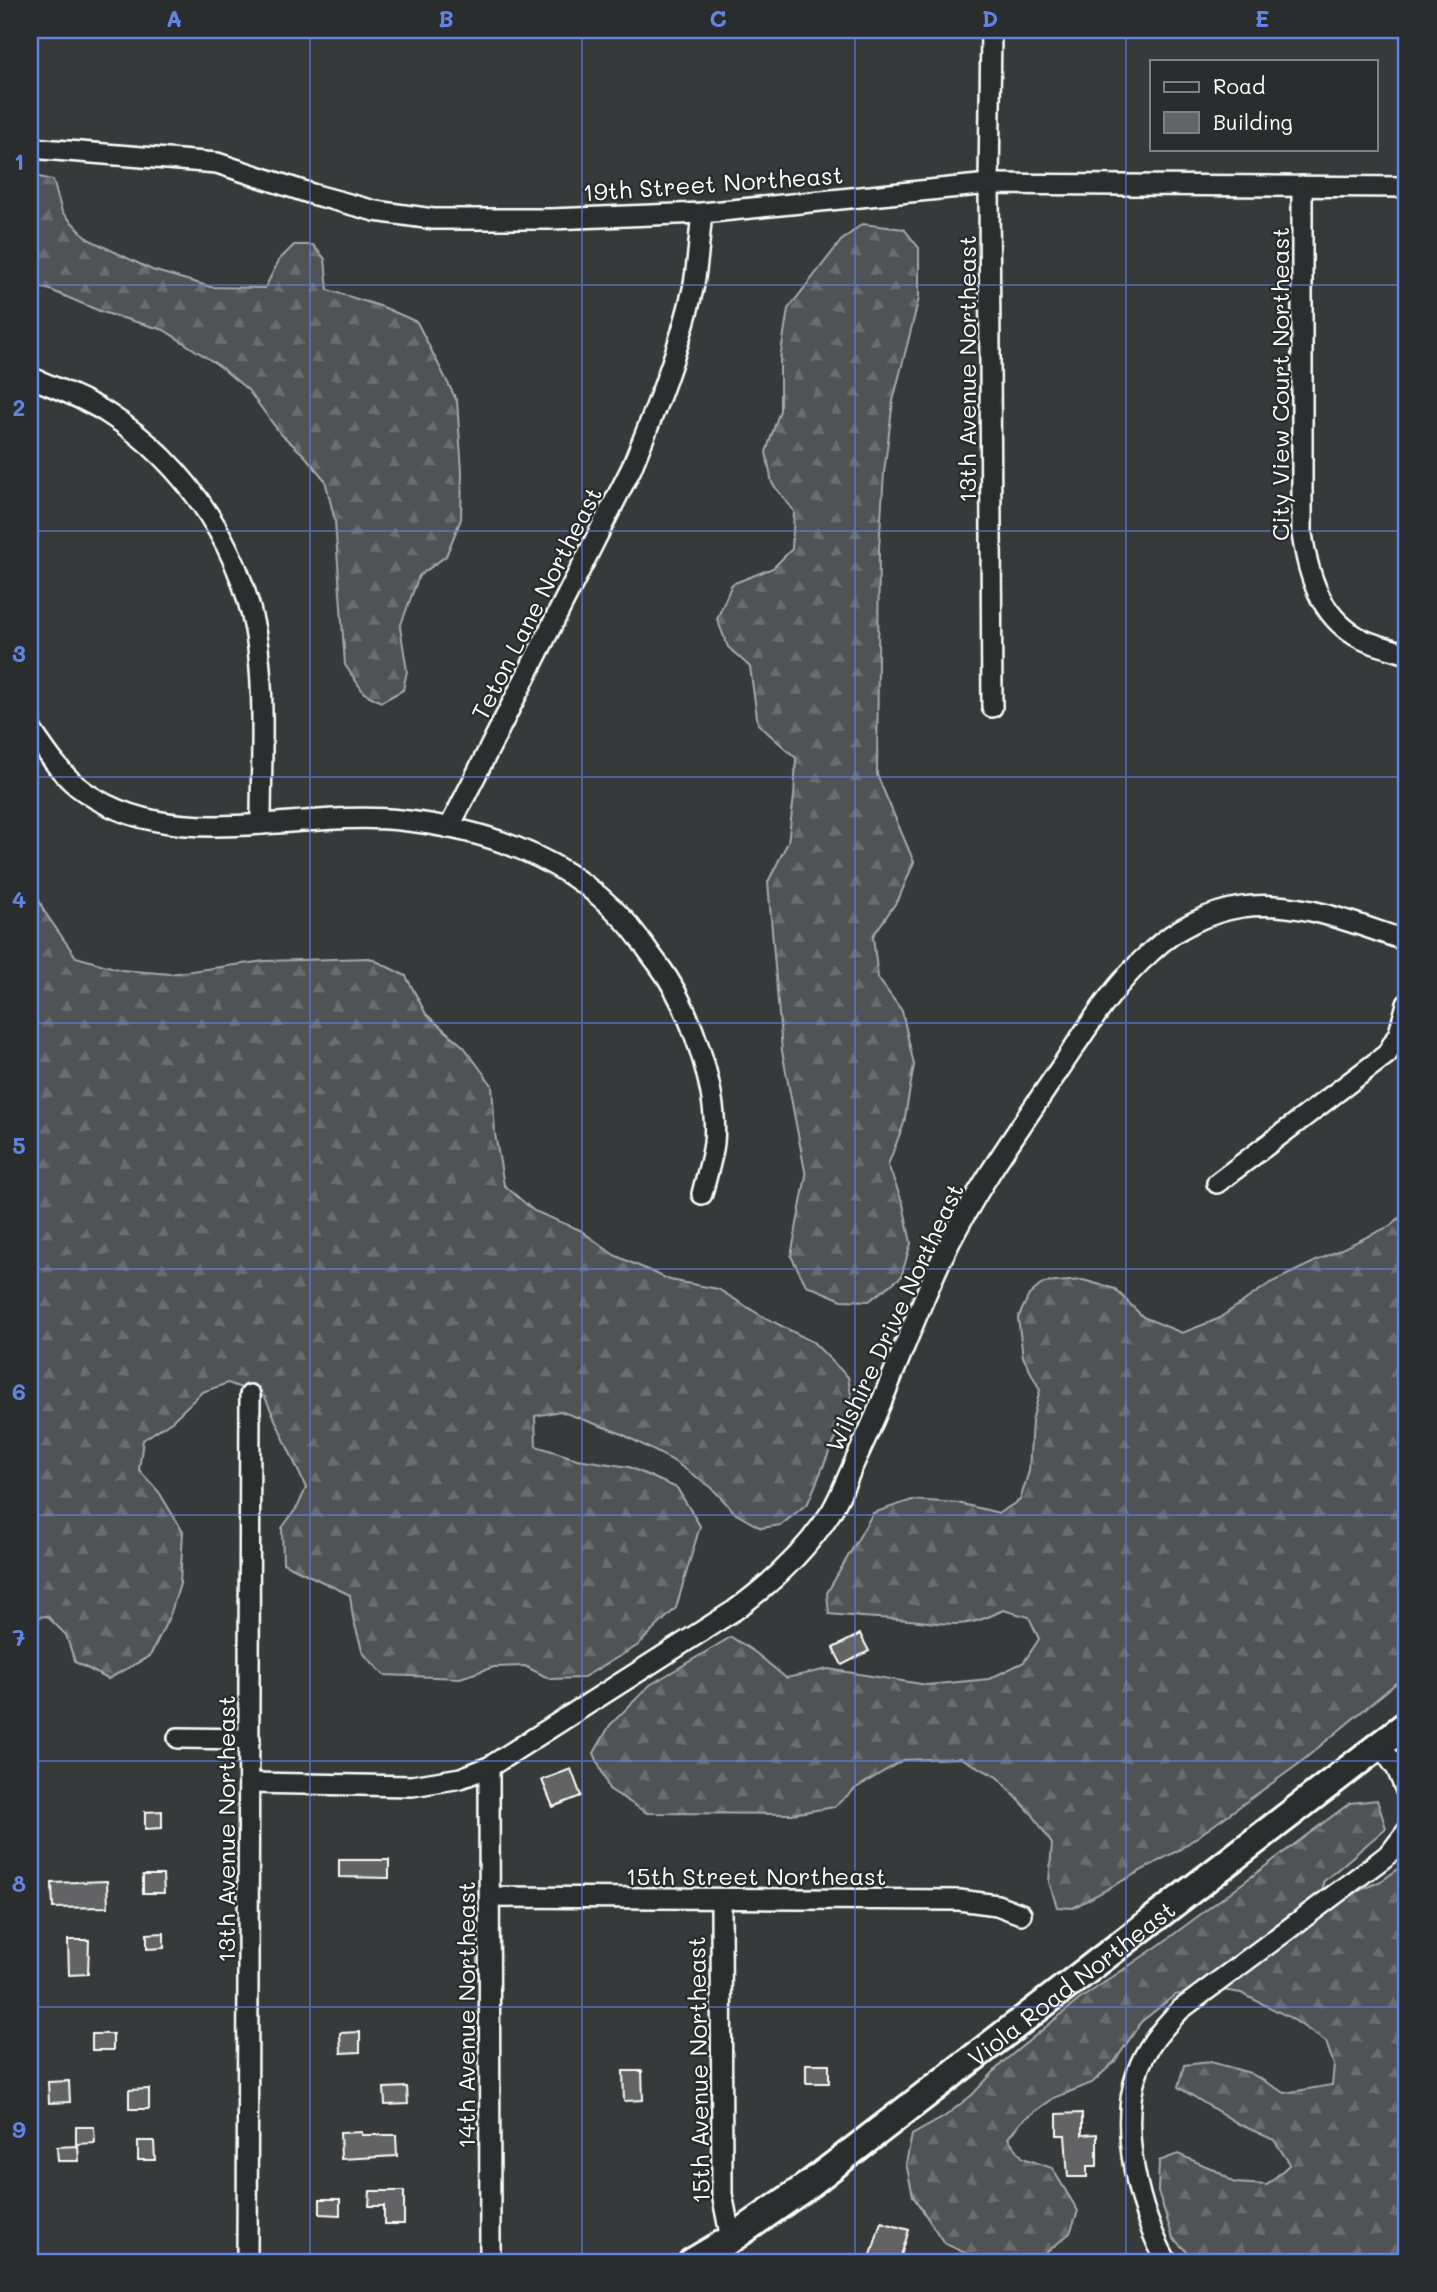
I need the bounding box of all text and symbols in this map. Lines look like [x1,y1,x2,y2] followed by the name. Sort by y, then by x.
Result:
[166,3,182,33] text: A
[438,3,454,33] text: B
[709,3,727,33] text: C
[982,3,998,33] text: D
[1255,3,1269,33] text: E
[1150,60,1378,150] legend
[1213,72,1265,99] text: Road
[1213,108,1293,135] text: Building
[14,146,24,176] text: 1
[582,158,844,208] street label: 19th Street Northeast
[1264,227,1295,541] street label: City View Court Northeast
[951,235,982,503] street label: 13th Avenue Northeast
[13,392,25,422] text: 2
[464,481,608,725] street label: Teton Lane Northeast
[12,638,26,668] text: 3
[12,884,26,914] text: 4
[12,1130,26,1160] text: 5
[818,1178,970,1456] street label: Wilshire Drive Northeast
[12,1376,26,1406] text: 6
[13,1622,26,1652] text: 7
[210,1695,241,1963] street label: 13th Avenue Northeast
[626,1860,886,1891] street label: 15th Street Northeast
[12,1868,26,1898] text: 8
[450,1881,481,2149] street label: 14th Avenue Northeast
[961,1893,1181,2072] street label: Viola Road Northeast
[680,1936,716,2204] street label: 15th Avenue Northeast
[12,2114,26,2144] text: 9

